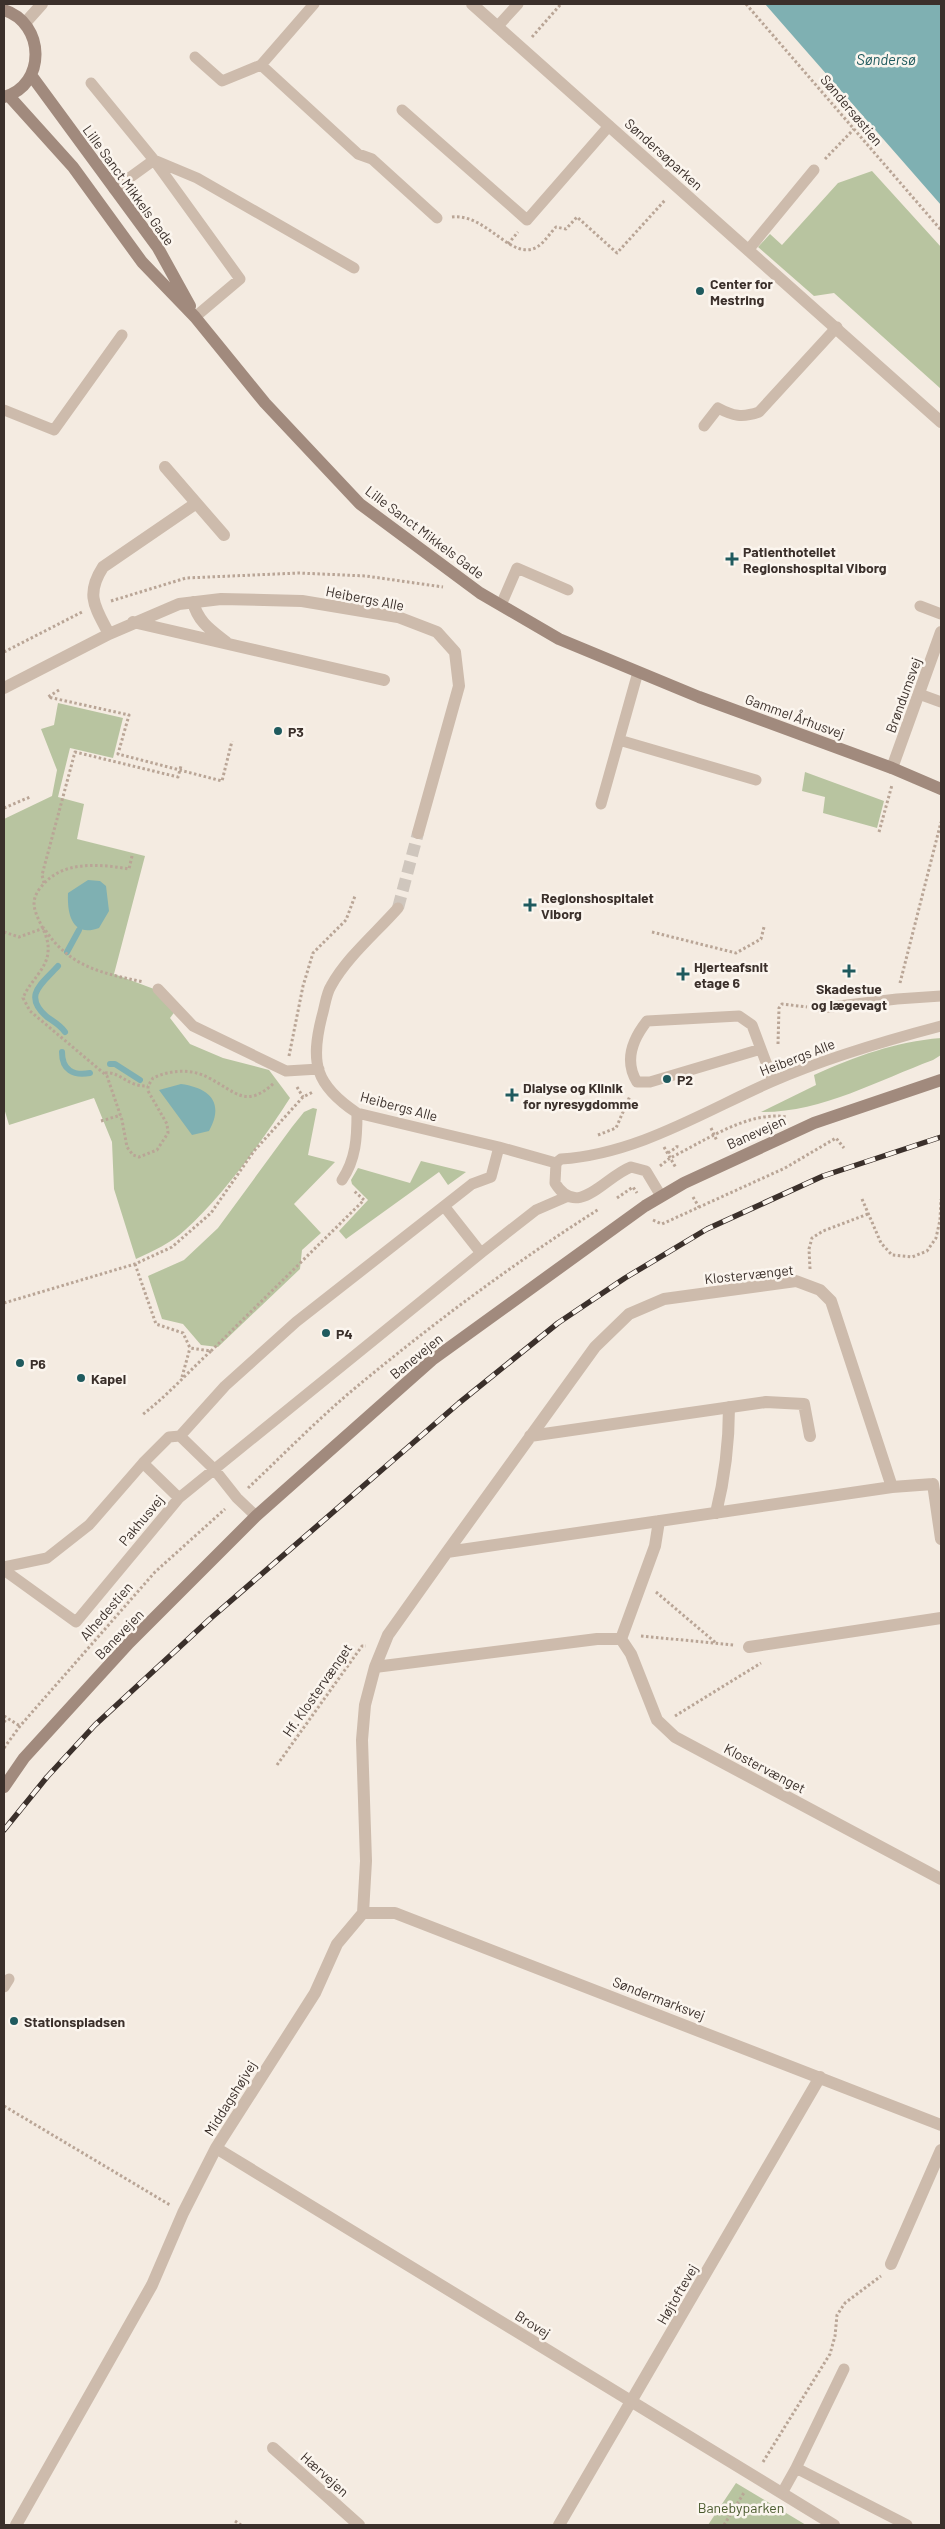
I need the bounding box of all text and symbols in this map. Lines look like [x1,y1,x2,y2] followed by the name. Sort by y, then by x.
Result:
[856,50,916,68] water label: Søndersø
[817,71,887,149] street label: Søndersøstien
[622,115,706,193] street label: Søndersøparken
[80,122,178,248] street label: Lille Sanct Mikkels Gade
[710,275,774,308] place label: Center for Mestring
[694,285,706,297] marker: Center for Mestring
[362,482,488,582] street label: Lille Sanct Mikkels Gade
[743,543,887,576] place label: Patienthotellet Regionshospital Viborg
[725,552,739,566] marker: Patienthotellet Regionshospital Viborg
[324,582,406,614] street label: Heibergs Alle
[882,655,924,735] street label: Brøndumsvej
[743,690,847,742] street label: Gammel Århusvej
[288,723,304,740] place label: P3
[272,725,284,737] marker: P3
[541,889,654,922] place label: Regionshospitalet Viborg
[523,898,537,912] marker: Regionshospitalet Viborg
[694,958,768,991] place label: Hjerteafsnit etage 6
[842,964,856,978] marker: Skadestue og lægevagt
[676,967,690,981] marker: Hjerteafsnit etage 6
[811,980,887,1013] place label: Skadestue og lægevagt
[757,1035,837,1079] street label: Heibergs Alle
[677,1071,693,1088] place label: P2
[661,1073,673,1085] marker: P2
[523,1079,639,1112] place label: Dialyse og Klinik for nyresygdomme
[358,1088,440,1124] street label: Heibergs Alle
[505,1088,519,1102] marker: Dialyse og Klinik for nyresygdomme
[724,1111,788,1153] street label: Banevejen
[704,1261,794,1287] street label: Klostervænget
[336,1325,353,1342] place label: P4
[320,1327,332,1339] marker: P4
[386,1330,446,1382] street label: Banevejen
[30,1355,46,1372] place label: P6
[14,1357,26,1369] marker: P6
[91,1370,126,1387] place label: Kapel
[75,1372,87,1384] marker: Kapel
[115,1491,167,1549] street label: Pakhusvej
[76,1578,136,1644] street label: Alhedestien
[91,1605,147,1663] street label: Banevejen
[279,1640,355,1740] street label: Hf. Klostervænget
[721,1739,809,1797] street label: Klostervænget
[610,1973,708,2023] street label: Søndermarksvej
[24,2013,125,2030] place label: Stationspladsen
[8,2015,20,2027] marker: Stationspladsen
[200,2057,260,2139] street label: Middagshøjvej
[653,2261,701,2327] street label: Højtoftevej
[512,2307,554,2341] street label: Brovej
[298,2448,352,2500] street label: Hærvejen
[698,2499,784,2516] park label: Banebyparken

